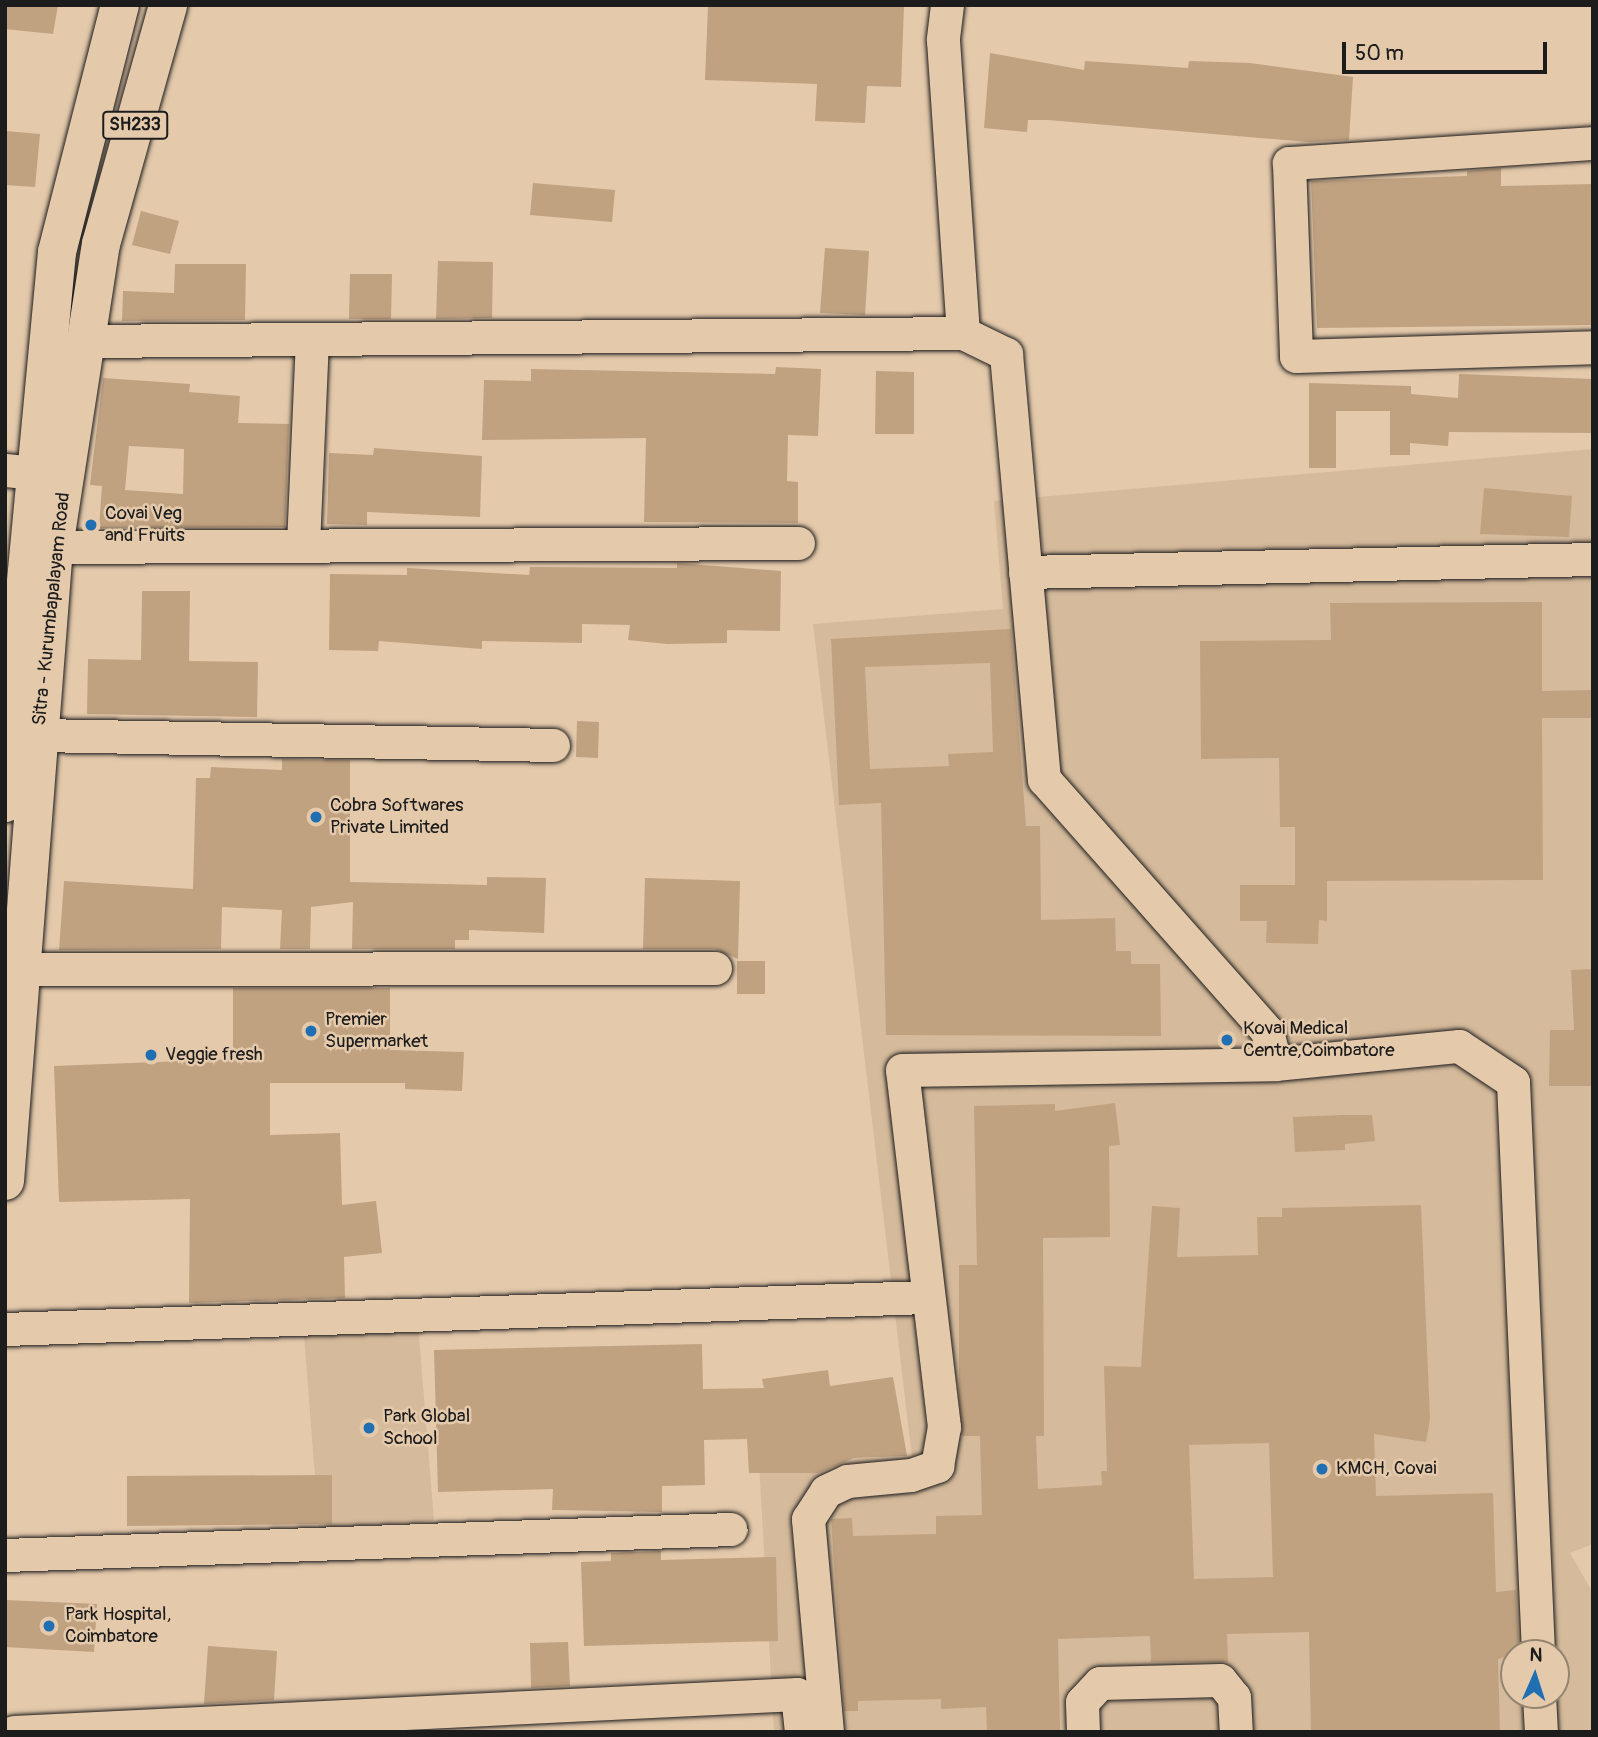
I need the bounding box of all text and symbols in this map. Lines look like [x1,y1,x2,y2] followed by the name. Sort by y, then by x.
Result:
[1346,28,1551,72] scale bar
[1355,40,1404,67] text: 50 m
[102,110,168,140] road number: SH233
[28,491,76,727] street label: Sitra - Kurumbapalayam Road
[105,503,185,547] place label: Covai Veg and Fruits
[83,517,99,533] marker: Covai Veg and Fruits
[330,795,464,839] place label: Cobra Softwares Private Limited
[308,809,324,825] marker: Cobra Softwares Private Limited
[325,1009,428,1053] place label: Premier Supermarket
[1243,1018,1395,1062] place label: Kovai Medical Centre,Coimbatore
[303,1023,319,1039] marker: Premier Supermarket
[1217,1030,1237,1050] marker: Kovai Medical Centre,Coimbatore
[165,1044,263,1066] place label: Veggie fresh
[143,1047,159,1063] marker: Veggie fresh
[383,1406,470,1450] place label: Park Global School
[361,1420,377,1436] marker: Park Global School
[1336,1458,1437,1480] place label: KMCH, Covai
[1314,1461,1330,1477] marker: KMCH, Covai
[65,1604,171,1648] place label: Park Hospital, Coimbatore
[39,1616,59,1636] marker: Park Hospital, Coimbatore
[1500,1639,1570,1709] north arrow
[1529,1643,1543,1667] text: N

